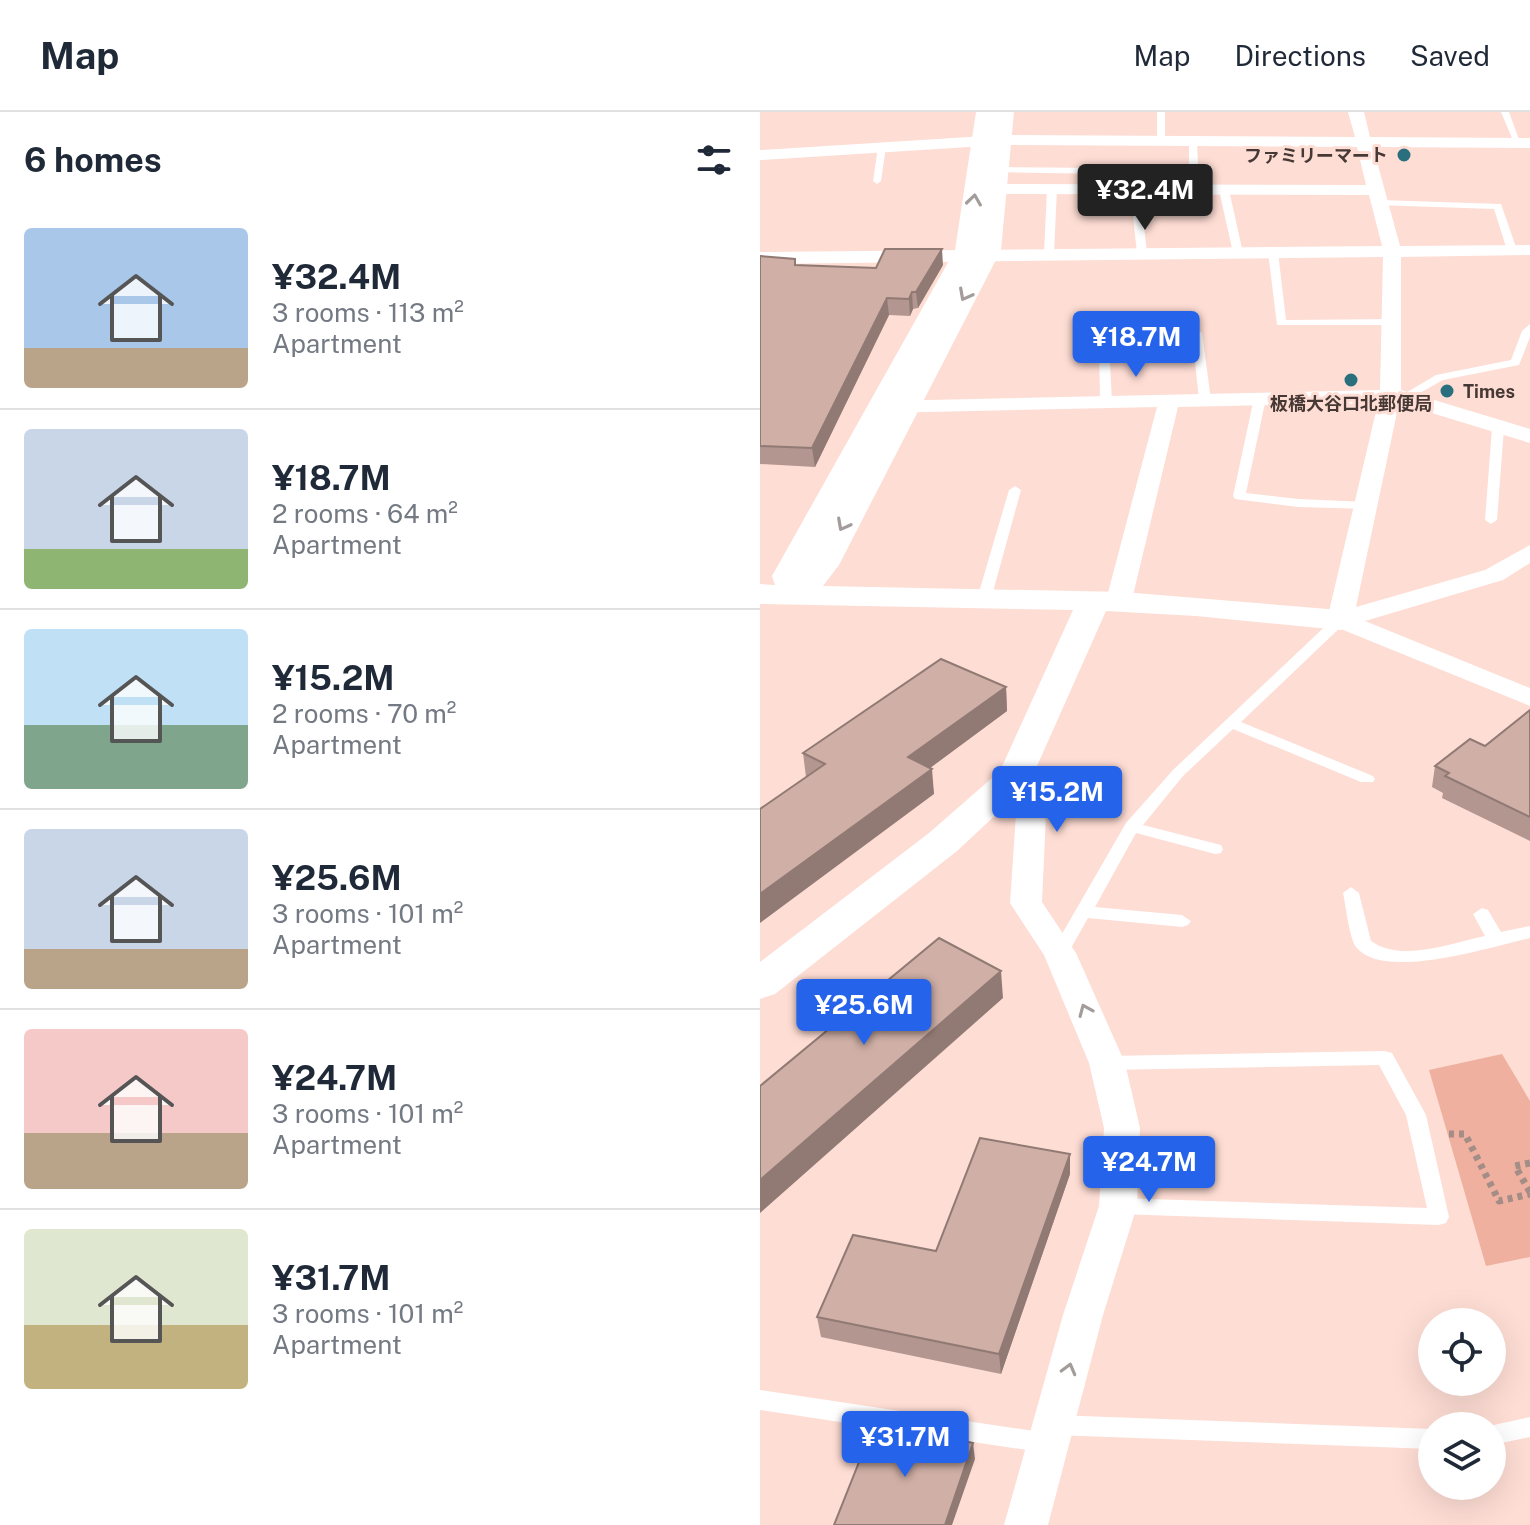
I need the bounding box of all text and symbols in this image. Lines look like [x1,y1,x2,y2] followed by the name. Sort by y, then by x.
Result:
[40,33,119,78] text: Map
[1134,39,1190,72] text: Map
[1234,39,1366,72] text: Directions
[1410,39,1490,72] text: Saved
[692,138,736,182] icon: filters
[24,140,162,180] text: 6 homes
[1244,145,1388,166] place label: ファミリーマート
[1395,146,1413,164] marker: ファミリーマート
[1080,164,1210,232] pin: ¥32.4M
[1096,174,1194,205] text: ¥32.4M
[965,194,982,207] one-way arrow
[272,257,401,297] text: ¥32.4M
[88,260,184,356] icon: home
[959,287,974,301] one-way arrow
[272,297,464,328] text: 3 rooms · 113 m²
[1071,311,1201,379] pin: ¥18.7M
[1091,321,1181,352] text: ¥18.7M
[272,328,402,359] text: Apartment
[1342,371,1360,389] marker: 板橋大谷口北郵便局
[1463,381,1515,402] place label: Times
[1438,382,1456,400] marker: Times
[1270,393,1432,414] place label: 板橋大谷口北郵便局
[272,458,391,498] text: ¥18.7M
[88,461,184,557] icon: home
[272,498,458,529] text: 2 rooms · 64 m²
[838,517,853,531] one-way arrow
[272,529,402,560] text: Apartment
[272,658,395,698] text: ¥15.2M
[88,661,184,757] icon: home
[272,698,456,729] text: 2 rooms · 70 m²
[272,729,402,760] text: Apartment
[992,766,1122,834] pin: ¥15.2M
[1010,776,1104,807] text: ¥15.2M
[272,858,402,898] text: ¥25.6M
[88,861,184,957] icon: home
[272,898,463,929] text: 3 rooms · 101 m²
[272,929,402,960] text: Apartment
[799,979,929,1047] pin: ¥25.6M
[814,989,914,1020] text: ¥25.6M
[1078,1004,1094,1019] one-way arrow
[272,1058,397,1098] text: ¥24.7M
[88,1061,184,1157] icon: home
[272,1098,463,1129] text: 3 rooms · 101 m²
[272,1129,402,1160] text: Apartment
[1084,1136,1214,1204] pin: ¥24.7M
[1101,1146,1197,1177] text: ¥24.7M
[272,1258,390,1298] text: ¥31.7M
[88,1261,184,1357] icon: home
[272,1298,463,1329] text: 3 rooms · 101 m²
[1418,1308,1506,1500] map controls
[1418,1308,1506,1396] button: locate
[272,1329,402,1360] text: Apartment
[1059,1362,1076,1376] one-way arrow
[840,1411,970,1479] pin: ¥31.7M
[1418,1412,1506,1500] button: layers
[860,1421,950,1452] text: ¥31.7M

